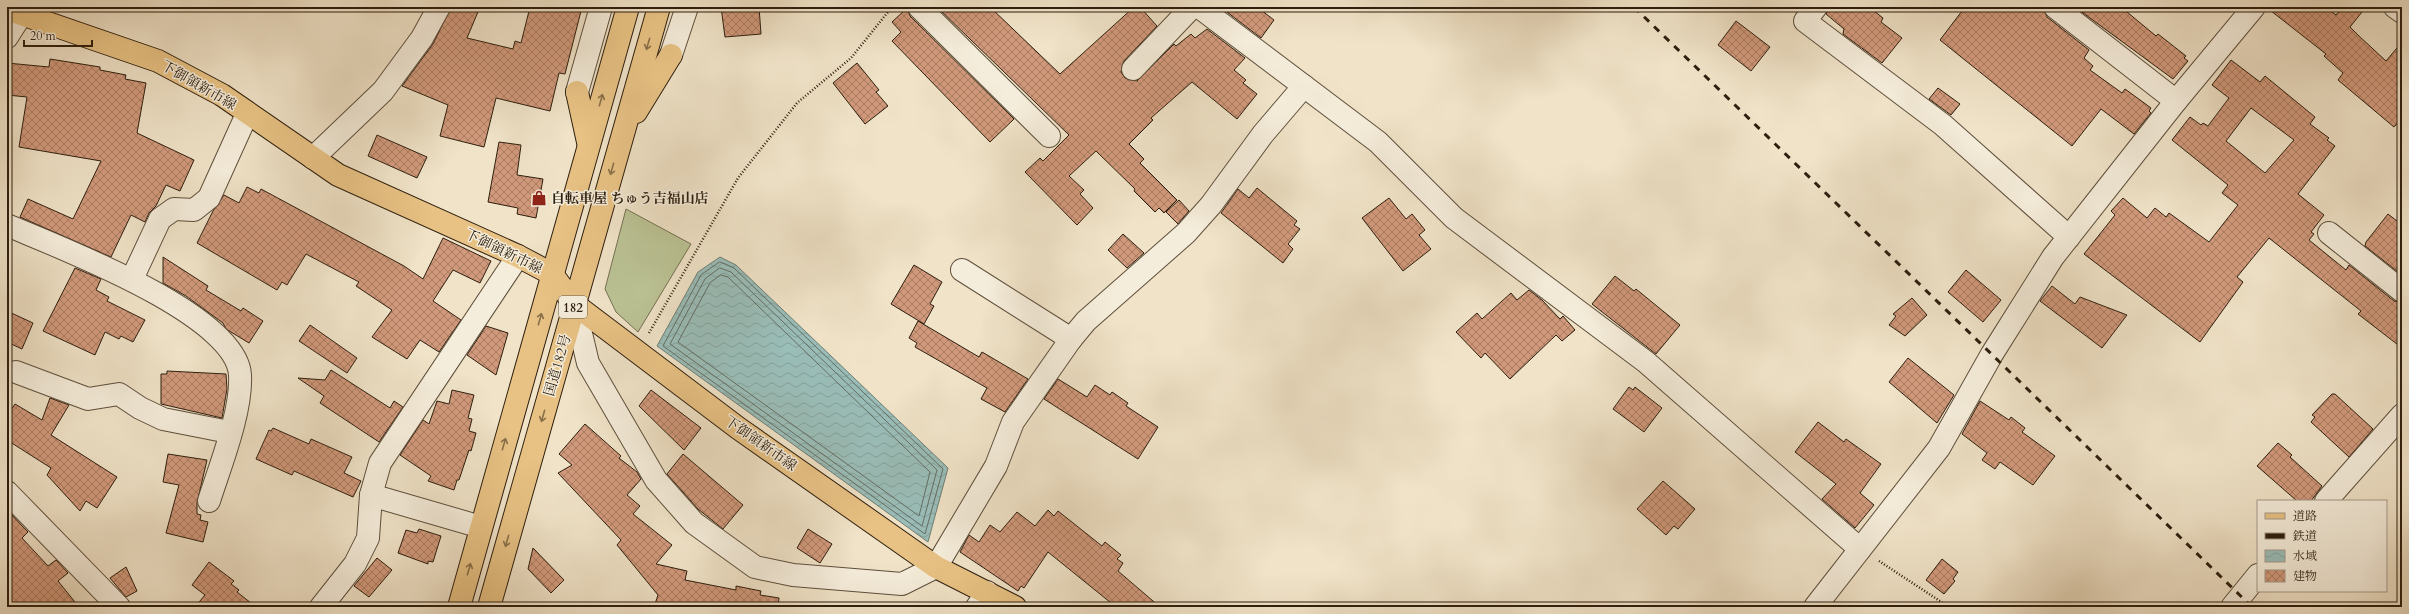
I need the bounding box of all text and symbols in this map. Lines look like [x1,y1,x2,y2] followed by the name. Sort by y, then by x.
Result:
[24,22,92,48] scale bar
[30,28,57,44] text: 20 m
[644,38,651,51] one-way arrow
[158,56,240,115] street label: 下御領新市線
[598,93,606,106] one-way arrow
[608,163,615,176] one-way arrow
[530,189,548,207] shop icon: 自転車屋 ちゅう吉福山店
[551,189,709,208] place label: 自転車屋 ちゅう吉福山店
[462,224,546,278] street label: 下御領新市線
[559,296,587,318] road number: 182
[536,313,544,326] one-way arrow
[540,332,575,398] street label: 国道182号
[538,409,546,422] one-way arrow
[721,412,801,475] street label: 下御領新市線
[501,438,508,451] one-way arrow
[2257,500,2387,592] legend
[2293,508,2317,524] text: 道路
[2292,528,2317,544] text: 鉄道
[503,534,510,547] one-way arrow
[2293,548,2317,564] text: 水域
[466,563,473,576] one-way arrow
[2293,568,2317,584] text: 建物

